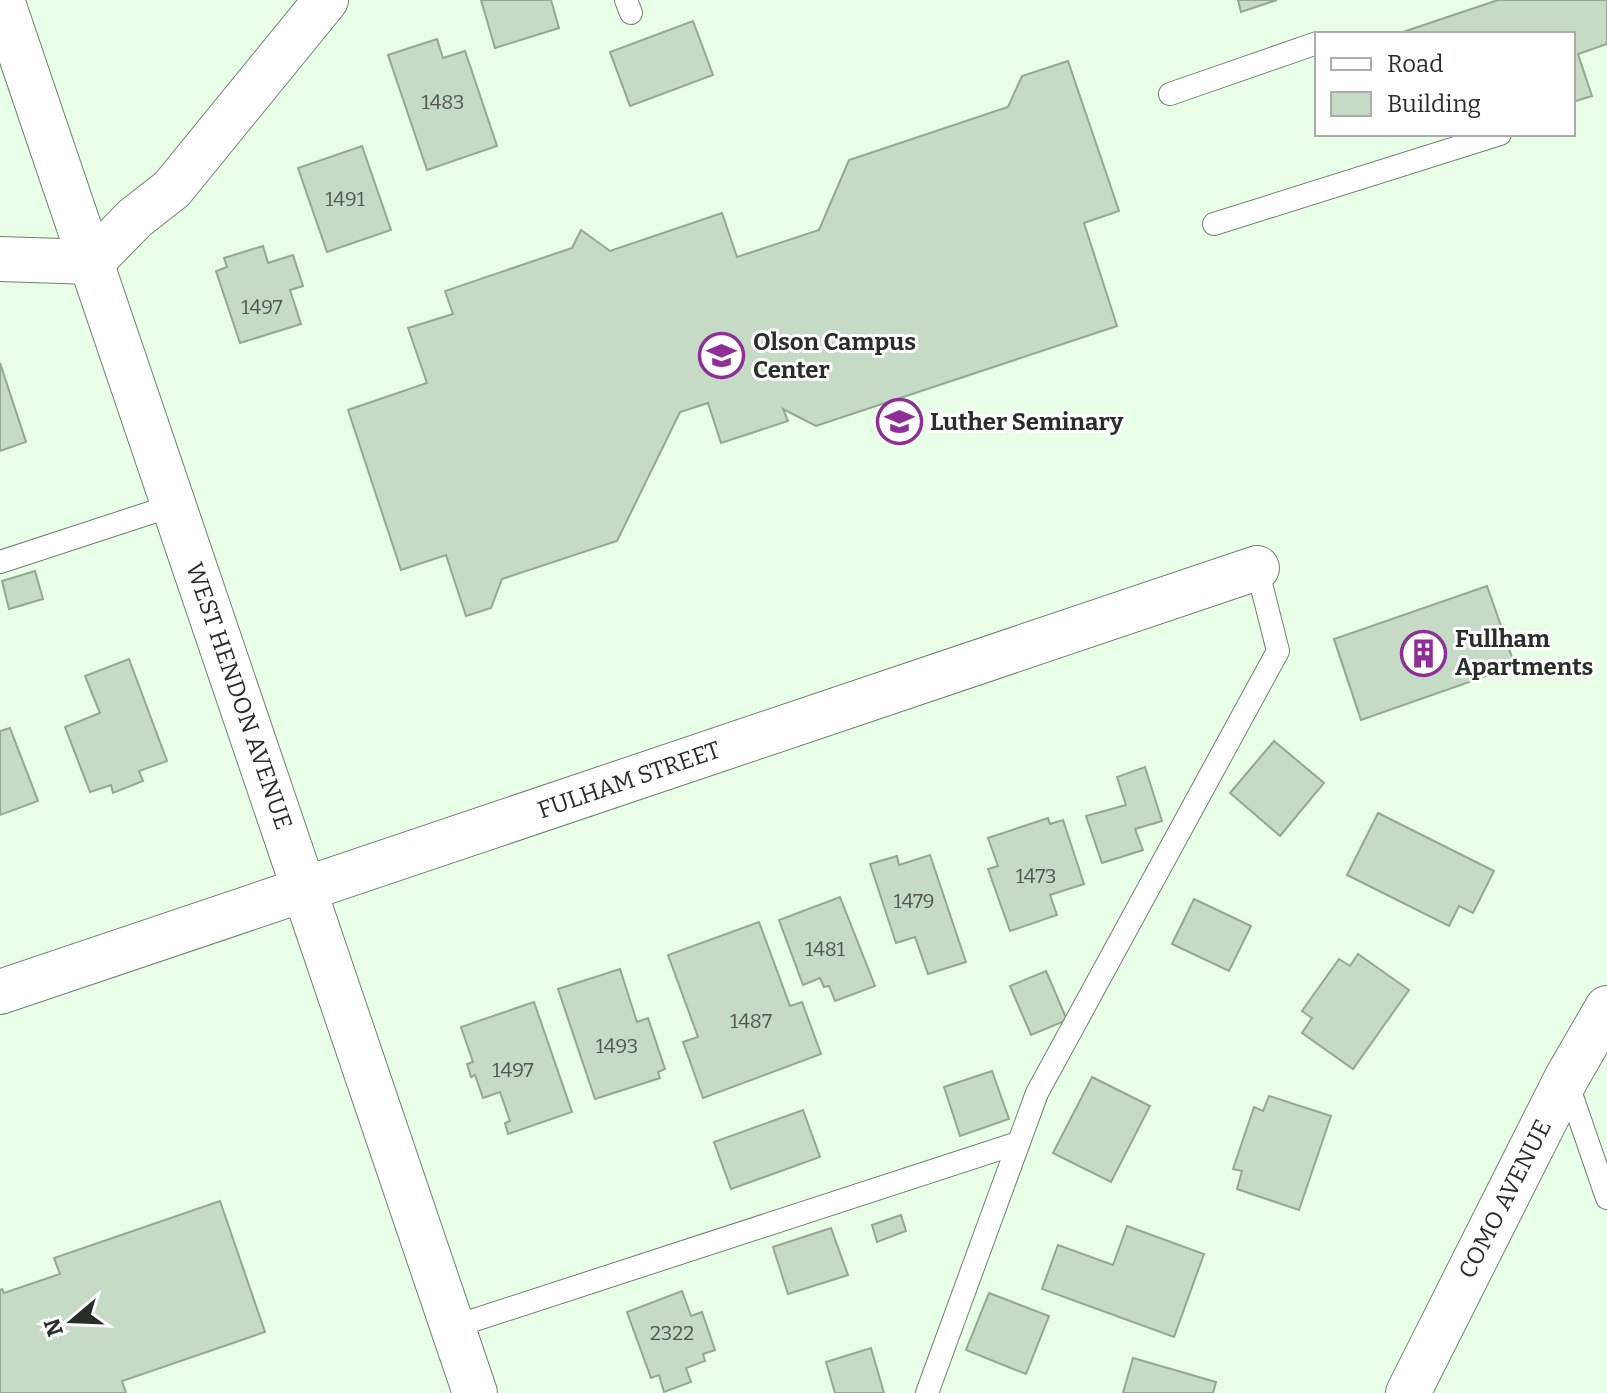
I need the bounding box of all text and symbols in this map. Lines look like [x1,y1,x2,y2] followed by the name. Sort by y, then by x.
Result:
[1315,32,1575,136] legend
[1387,50,1443,78] text: Road
[422,90,464,114] house number: 1483
[1387,90,1481,118] text: Building
[325,187,365,211] house number: 1491
[241,295,283,319] house number: 1497
[753,328,916,384] place label: Olson Campus Center
[698,332,746,380] school or university icon: Olson Campus Center
[875,398,923,446] school or university icon: Luther Seminary
[930,408,1124,436] place label: Luther Seminary
[180,559,298,833] street label: WEST HENDON AVENUE
[1455,625,1593,681] place label: Fullham Apartments
[1400,629,1448,677] building icon: Fullham Apartments
[534,736,724,824] street label: FULHAM STREET
[1016,864,1056,888] house number: 1473
[894,889,934,913] house number: 1479
[805,937,845,961] house number: 1481
[730,1009,772,1033] house number: 1487
[596,1034,638,1058] house number: 1493
[492,1058,534,1082] house number: 1497
[1453,1115,1557,1283] street label: COMO AVENUE
[32,1281,112,1361] north arrow
[38,1315,69,1340] text: N
[650,1321,694,1345] house number: 2322

